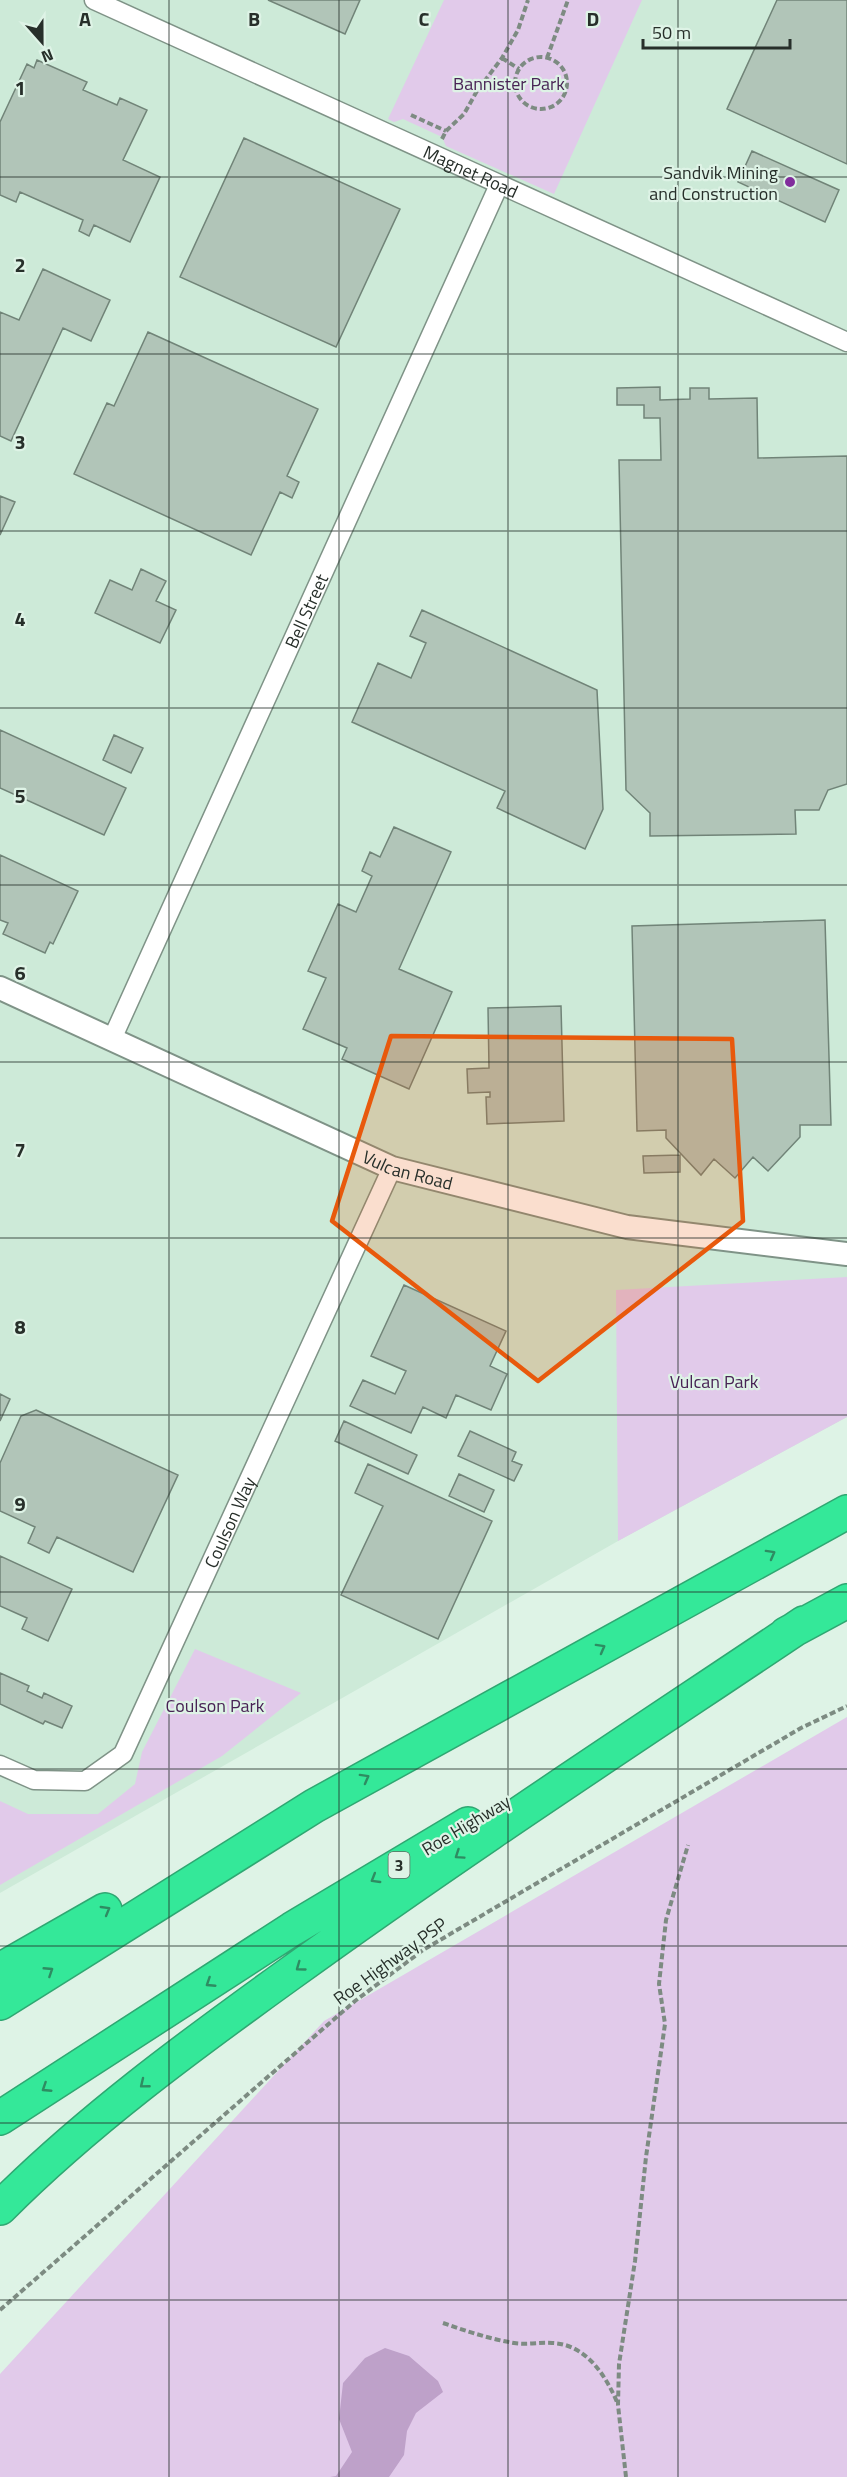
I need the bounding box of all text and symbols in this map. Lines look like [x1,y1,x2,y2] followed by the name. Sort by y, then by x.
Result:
[79,3,91,34] text: A
[248,3,260,34] text: B
[419,3,430,34] text: C
[587,3,599,34] text: D
[12,12,72,72] north arrow
[643,12,790,50] scale bar
[652,19,691,46] text: 50 m
[38,43,57,69] text: N
[453,70,565,97] park label: Bannister Park
[14,72,26,103] text: 1
[419,138,523,204] street label: Magnet Road
[649,159,778,207] place label: Sandvik Mining and Construction
[783,175,797,189] marker: Sandvik Mining and Construction
[14,249,26,280] text: 2
[14,426,26,457] text: 3
[277,569,335,652] street label: Bell Street
[14,603,26,634] text: 4
[14,780,26,811] text: 5
[14,957,26,988] text: 6
[14,1134,26,1165] text: 7
[358,1143,456,1196] street label: Vulcan Road
[14,1311,26,1342] text: 8
[670,1368,759,1395] park label: Vulcan Park
[197,1472,262,1572] street label: Coulson Way
[14,1488,26,1519] text: 9
[765,1550,776,1561] one-way arrow
[594,1644,605,1655] one-way arrow
[166,1692,265,1719] park label: Coulson Park
[359,1774,369,1785] one-way arrow
[416,1788,516,1862] street label: Roe Highway
[455,1848,466,1859] one-way arrow
[388,1852,410,1878] road number: 3
[371,1872,381,1884] one-way arrow
[99,1906,110,1917] one-way arrow
[328,1910,453,2012] street label: Roe Highway PSP
[295,1960,306,1971] one-way arrow
[43,1967,53,1979] one-way arrow
[206,1975,216,1987] one-way arrow
[140,2076,151,2087] one-way arrow
[42,2081,52,2093] one-way arrow

